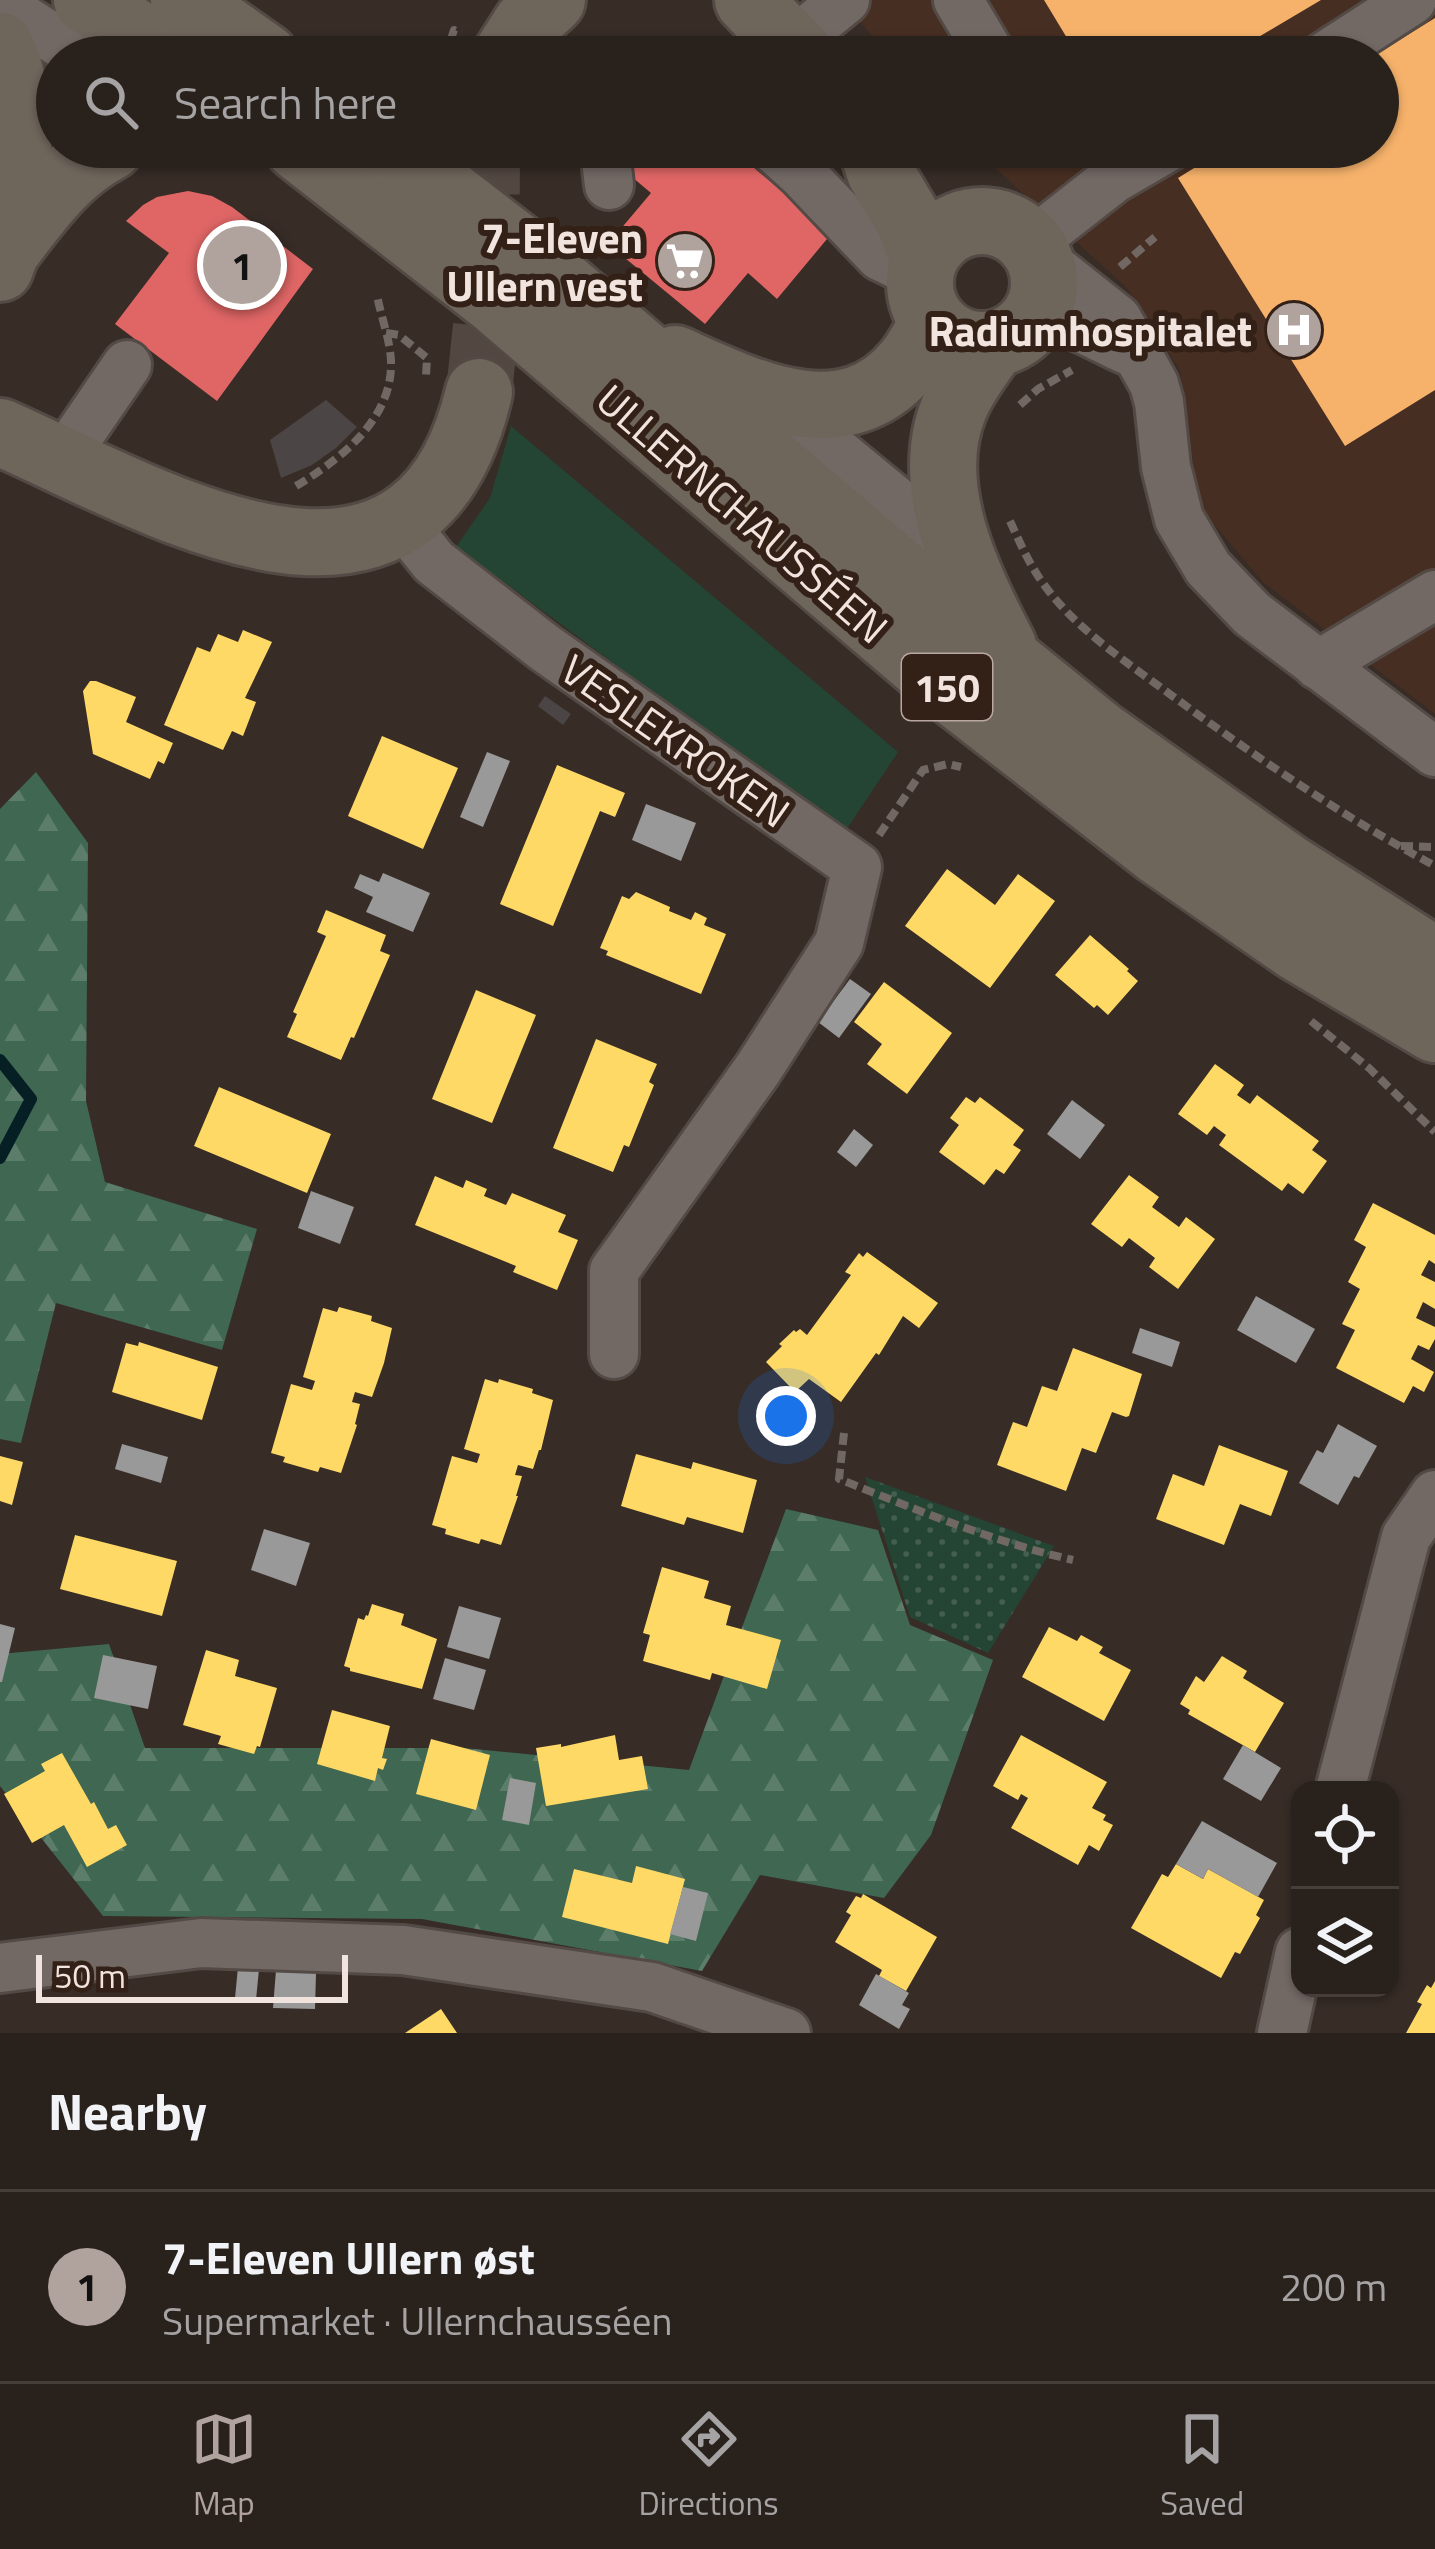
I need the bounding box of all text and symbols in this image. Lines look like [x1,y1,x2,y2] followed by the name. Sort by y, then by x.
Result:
[36,36,1399,168] search box
[174,68,397,136] text: Search here
[78,69,144,135] icon: search
[446,205,643,317] place label: 7-Eleven Ullern vest
[203,220,281,310] pin: 1
[654,230,716,292] supermarket icon: 7-Eleven Ullern vest
[928,298,1252,362] place label: Radiumhospitalet
[1263,299,1325,361] hospital icon: Radiumhospitalet
[583,368,903,658] street label: ULLERNCHAUSSÉEN
[548,637,804,843] street label: VESLEKROKEN
[902,654,992,720] road number: 150
[756,1386,816,1446] your location
[1291,1781,1399,1997] map controls
[1291,1781,1399,1889] button: locate
[1291,1889,1399,1997] button: layers
[36,1949,348,2002] scale bar
[54,1951,126,2001] text: 50 m
[48,2072,207,2150] text: Nearby
[162,2223,535,2291] text: 7-Eleven Ullern øst
[76,2257,98,2316] text: 1
[1280,2257,1387,2316] text: 200 m
[162,2291,672,2350] text: Supermarket · Ullernchausséen
[191,2406,257,2528] tab: Map
[639,2406,778,2528] tab: Directions
[1160,2406,1244,2528] tab: Saved

